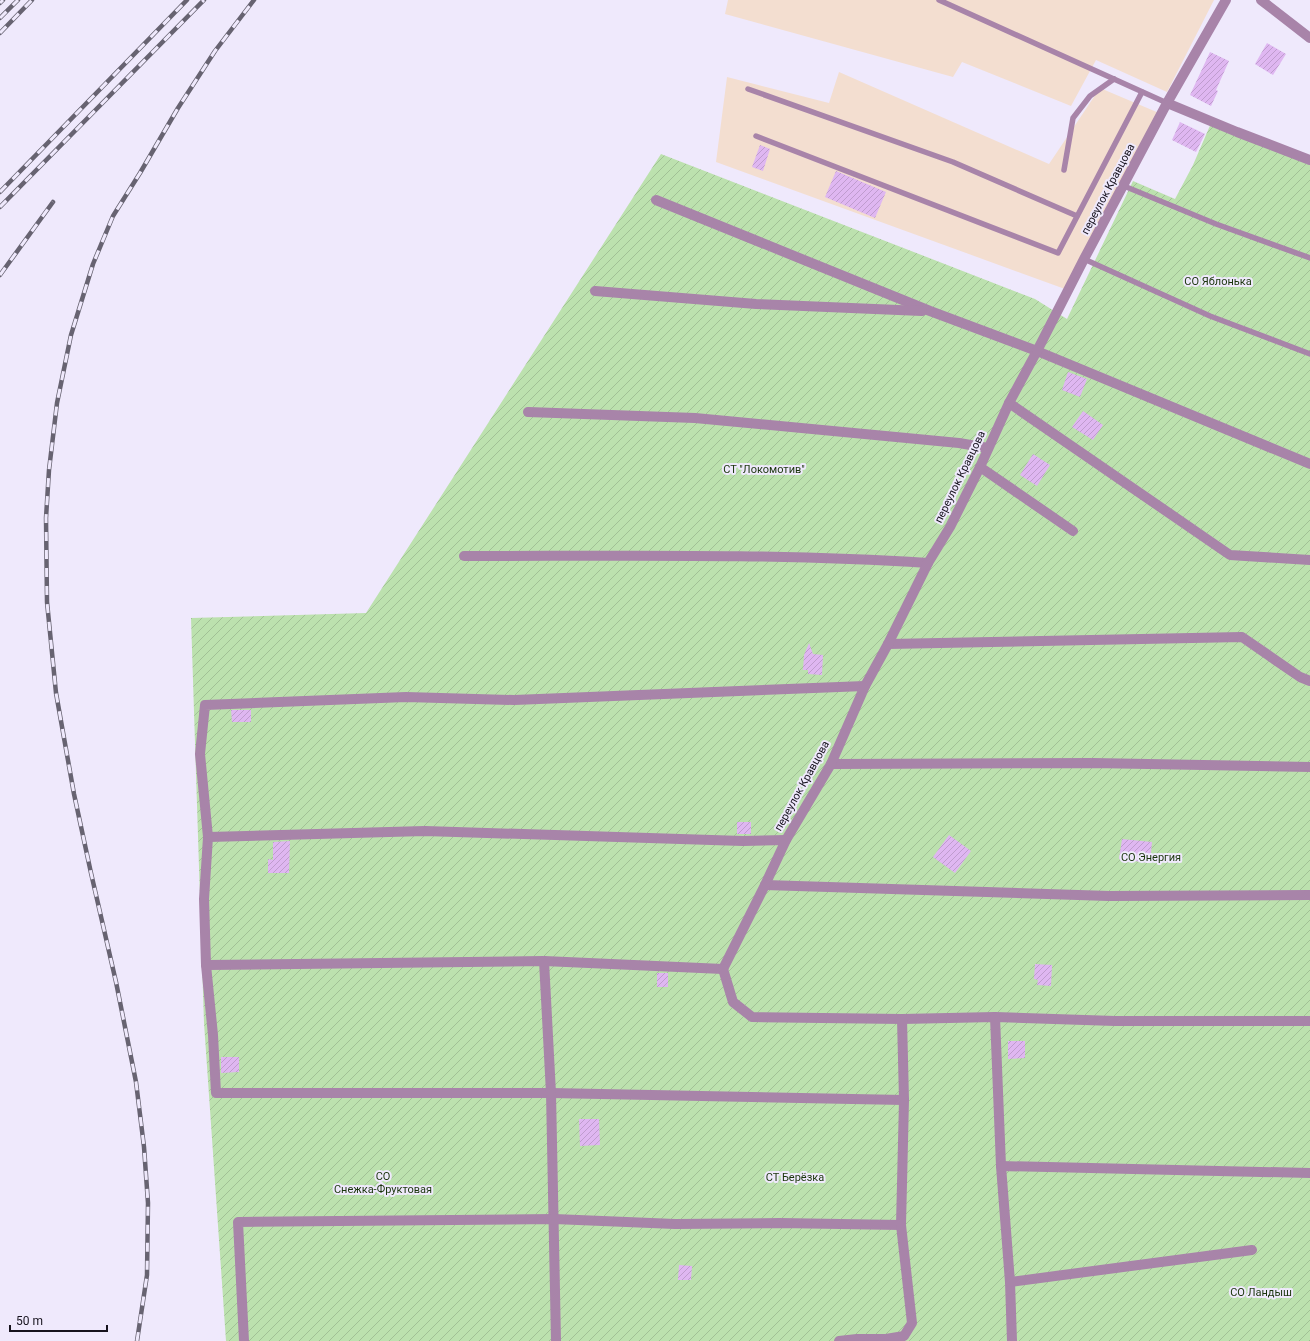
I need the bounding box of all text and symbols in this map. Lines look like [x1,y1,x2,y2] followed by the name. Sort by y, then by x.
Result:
[1079,141,1137,237] street label: переулок Кравцова
[1184,275,1252,288] park label: СО Яблонька
[932,429,988,525] street label: переулок Кравцова
[723,463,805,476] park label: СТ "Локомотив"
[772,739,832,833] street label: переулок Кравцова
[1121,851,1181,864] park label: СО Энергия
[334,1170,432,1196] park label: СО Снежка-Фруктовая
[766,1171,824,1184] park label: СТ Берёзка
[1230,1286,1292,1299] park label: СО Ландыш
[10,1307,107,1333] scale bar
[16,1314,43,1328] text: 50 m

